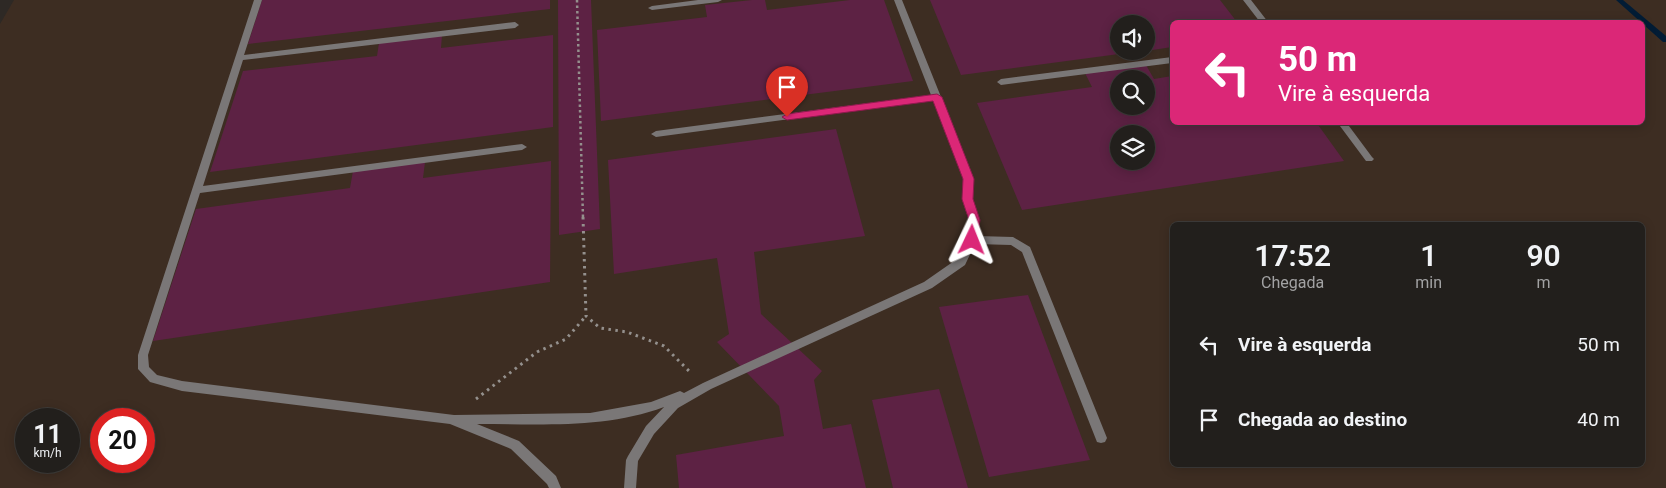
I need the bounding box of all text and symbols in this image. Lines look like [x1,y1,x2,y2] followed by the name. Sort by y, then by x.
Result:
[1110,15,1155,170] map controls
[1110,15,1155,60] button: sound
[1278,39,1357,80] text: 50 m
[1195,40,1260,105] icon: left
[766,66,808,117] pin
[1110,70,1155,115] button: search
[773,73,801,101] icon: arrive
[1278,81,1430,106] text: Vire à esquerda
[1110,125,1155,170] button: layers
[945,213,997,265] position arrow
[1254,238,1331,273] text: 17:52
[1420,238,1437,273] text: 1
[1526,238,1561,273] text: 90
[1261,273,1324,292] text: Chegada
[1415,273,1442,292] text: min
[1537,273,1551,292] text: m
[1195,331,1223,359] icon: left
[1238,333,1371,356] text: Vire à esquerda
[1577,333,1620,356] text: 50 m
[1195,406,1223,434] icon: arrive
[90,408,155,473] speed limit sign: 20
[1238,408,1407,431] text: Chegada ao destino
[1577,408,1620,431] text: 40 m
[33,420,62,449] text: 11
[33,446,62,460] text: km/h

